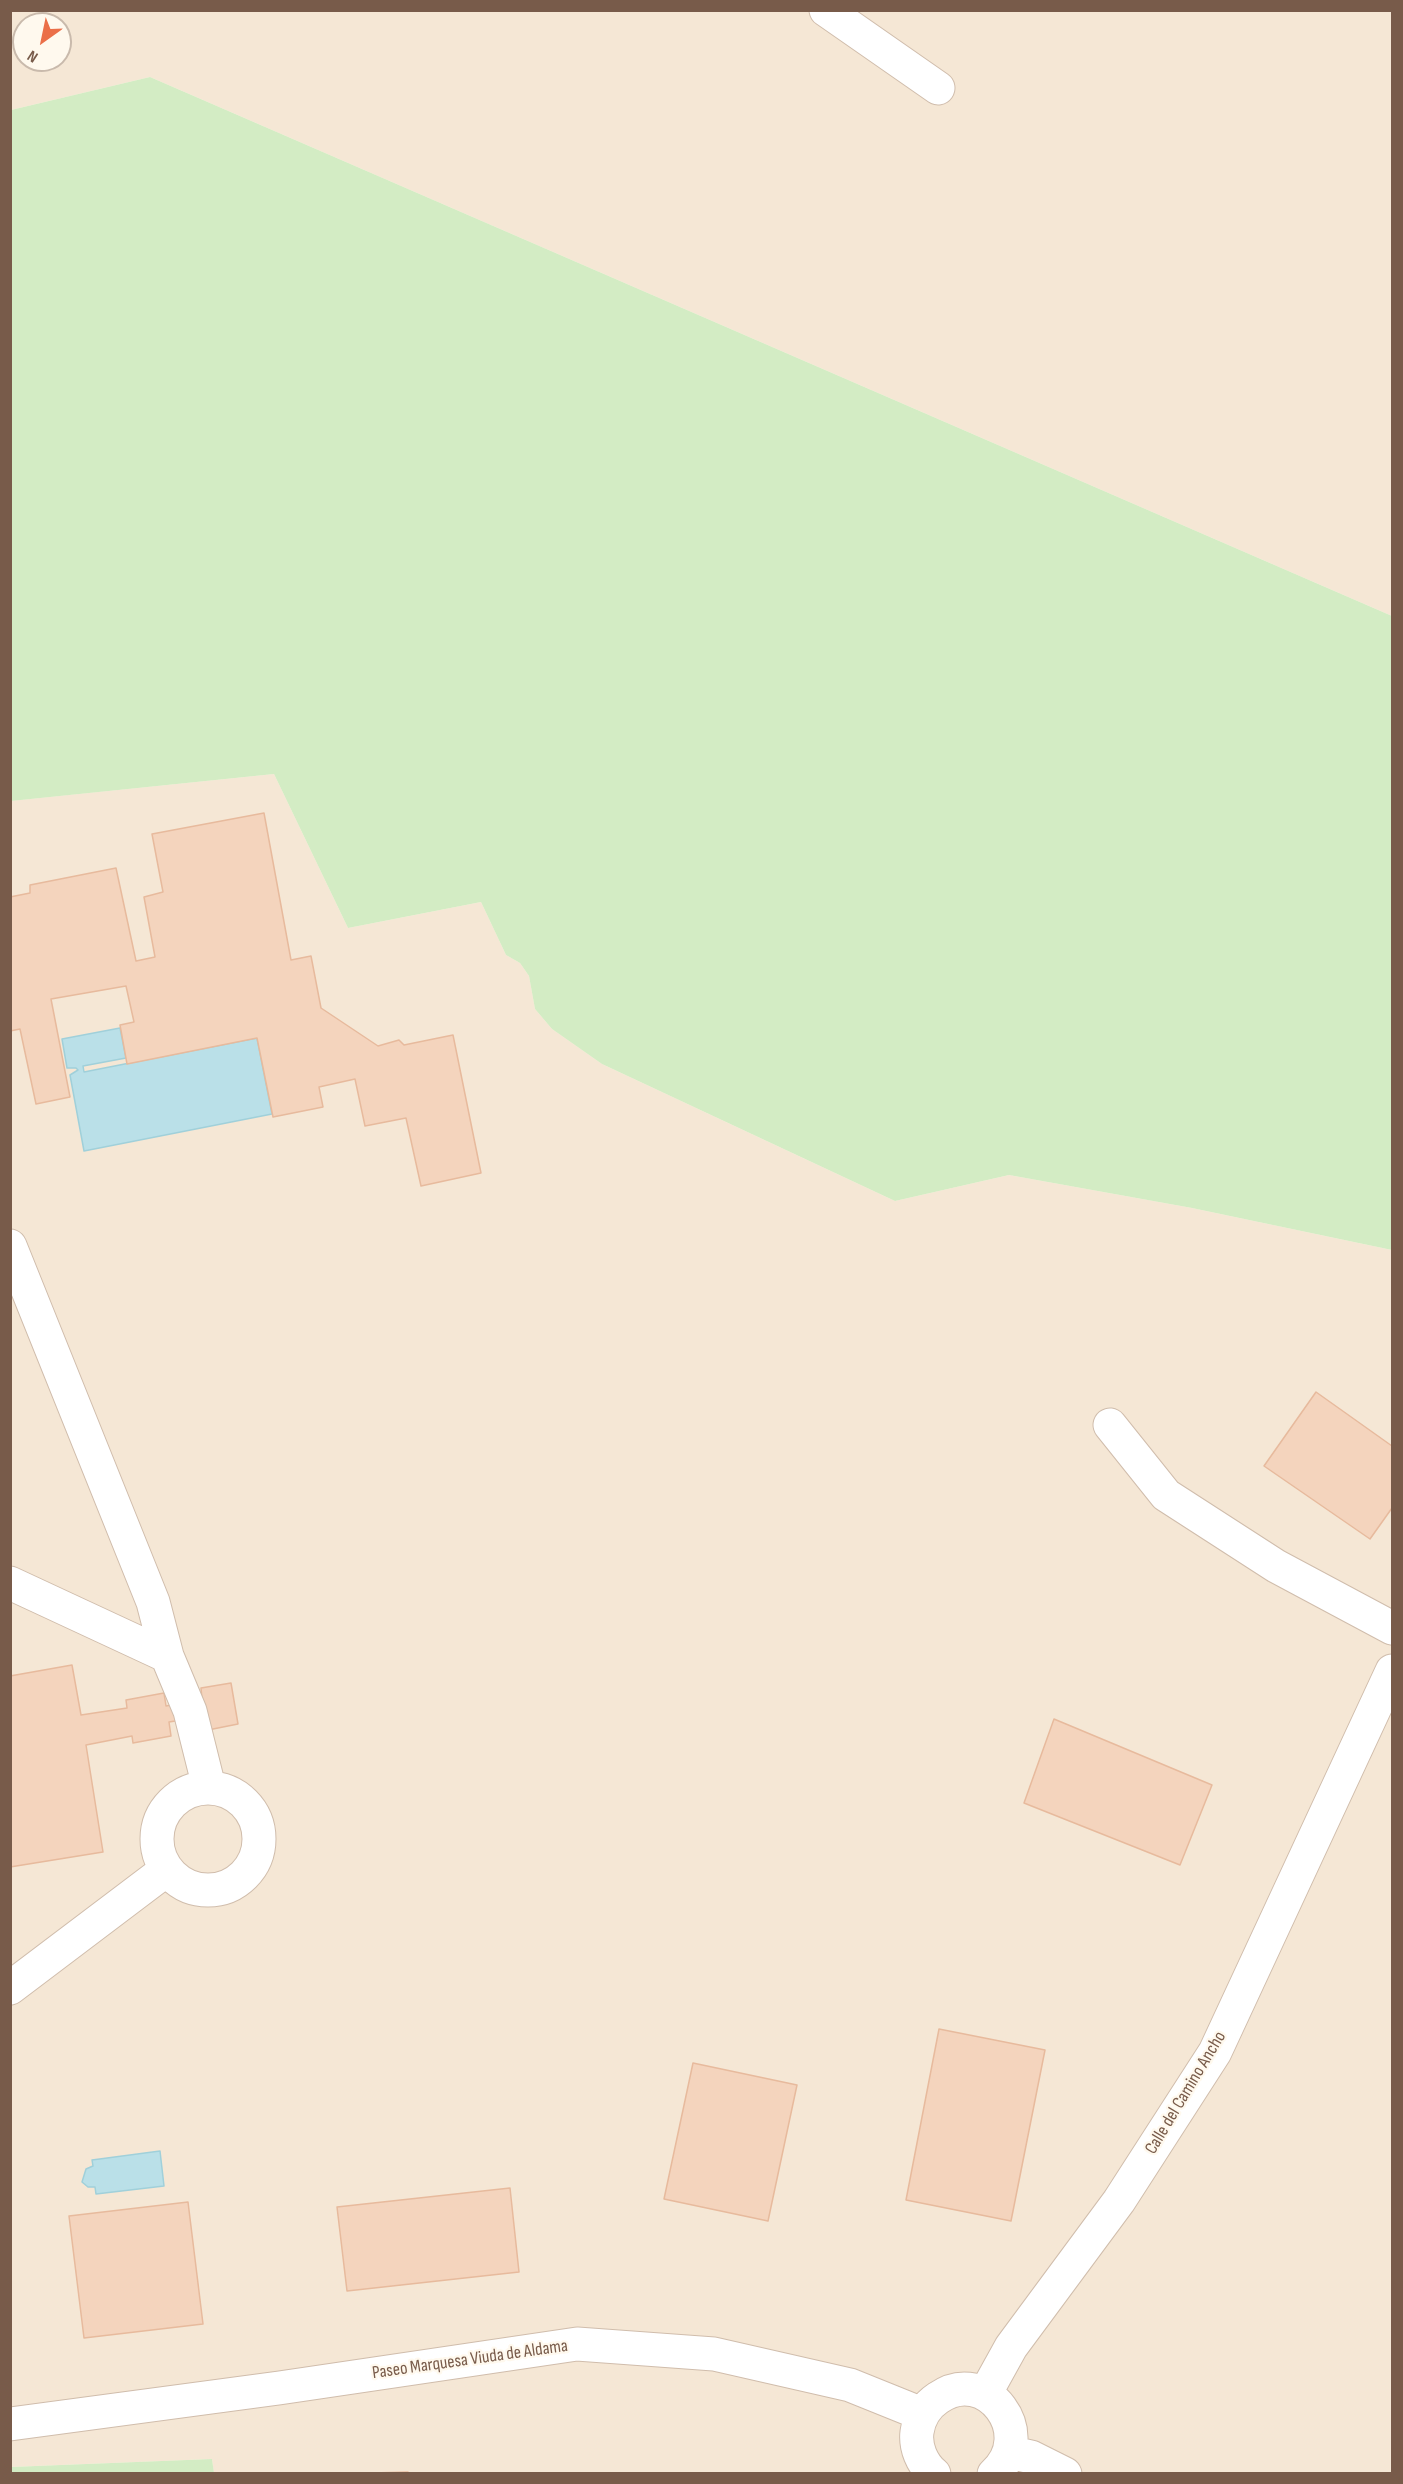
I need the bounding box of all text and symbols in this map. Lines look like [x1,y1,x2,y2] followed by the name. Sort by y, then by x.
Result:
[12,12,72,72] north arrow
[24,46,42,66] text: N
[1141,2028,1231,2158] street label: Calle del Camino Ancho
[371,2336,569,2384] street label: Paseo Marquesa Viuda de Aldama

